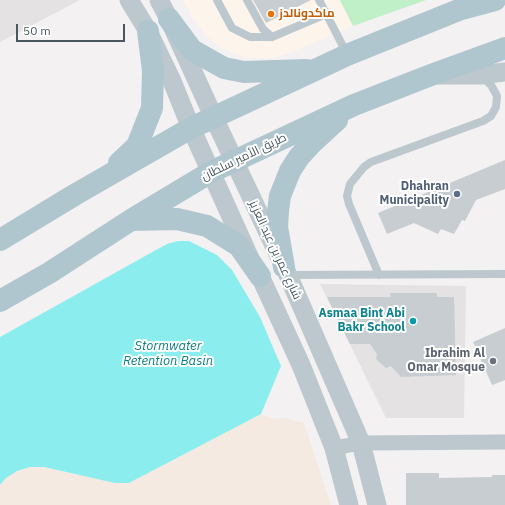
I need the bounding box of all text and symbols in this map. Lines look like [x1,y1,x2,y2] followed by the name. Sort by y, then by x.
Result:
[279,7,335,21] place label: ماكدونالدز
[266,9,276,19] marker: ماكدونالدز
[18,16,127,42] scale bar
[23,23,51,38] text: 50 m
[199,130,289,184] street label: طريق الأمير سلطان
[380,180,449,208] place label: Dhahran Municipality
[452,189,462,199] marker: Dhahran Municipality
[246,198,304,302] street label: شارع عمر بن عبد العزيز
[319,307,405,335] place label: Asmaa Bint Abi Bakr School
[408,316,418,326] marker: Asmaa Bint Abi Bakr School
[123,338,213,369] water label: Stormwater Retention Basin
[407,347,485,375] place label: Ibrahim Al Omar Mosque
[488,356,498,366] marker: Ibrahim Al Omar Mosque

